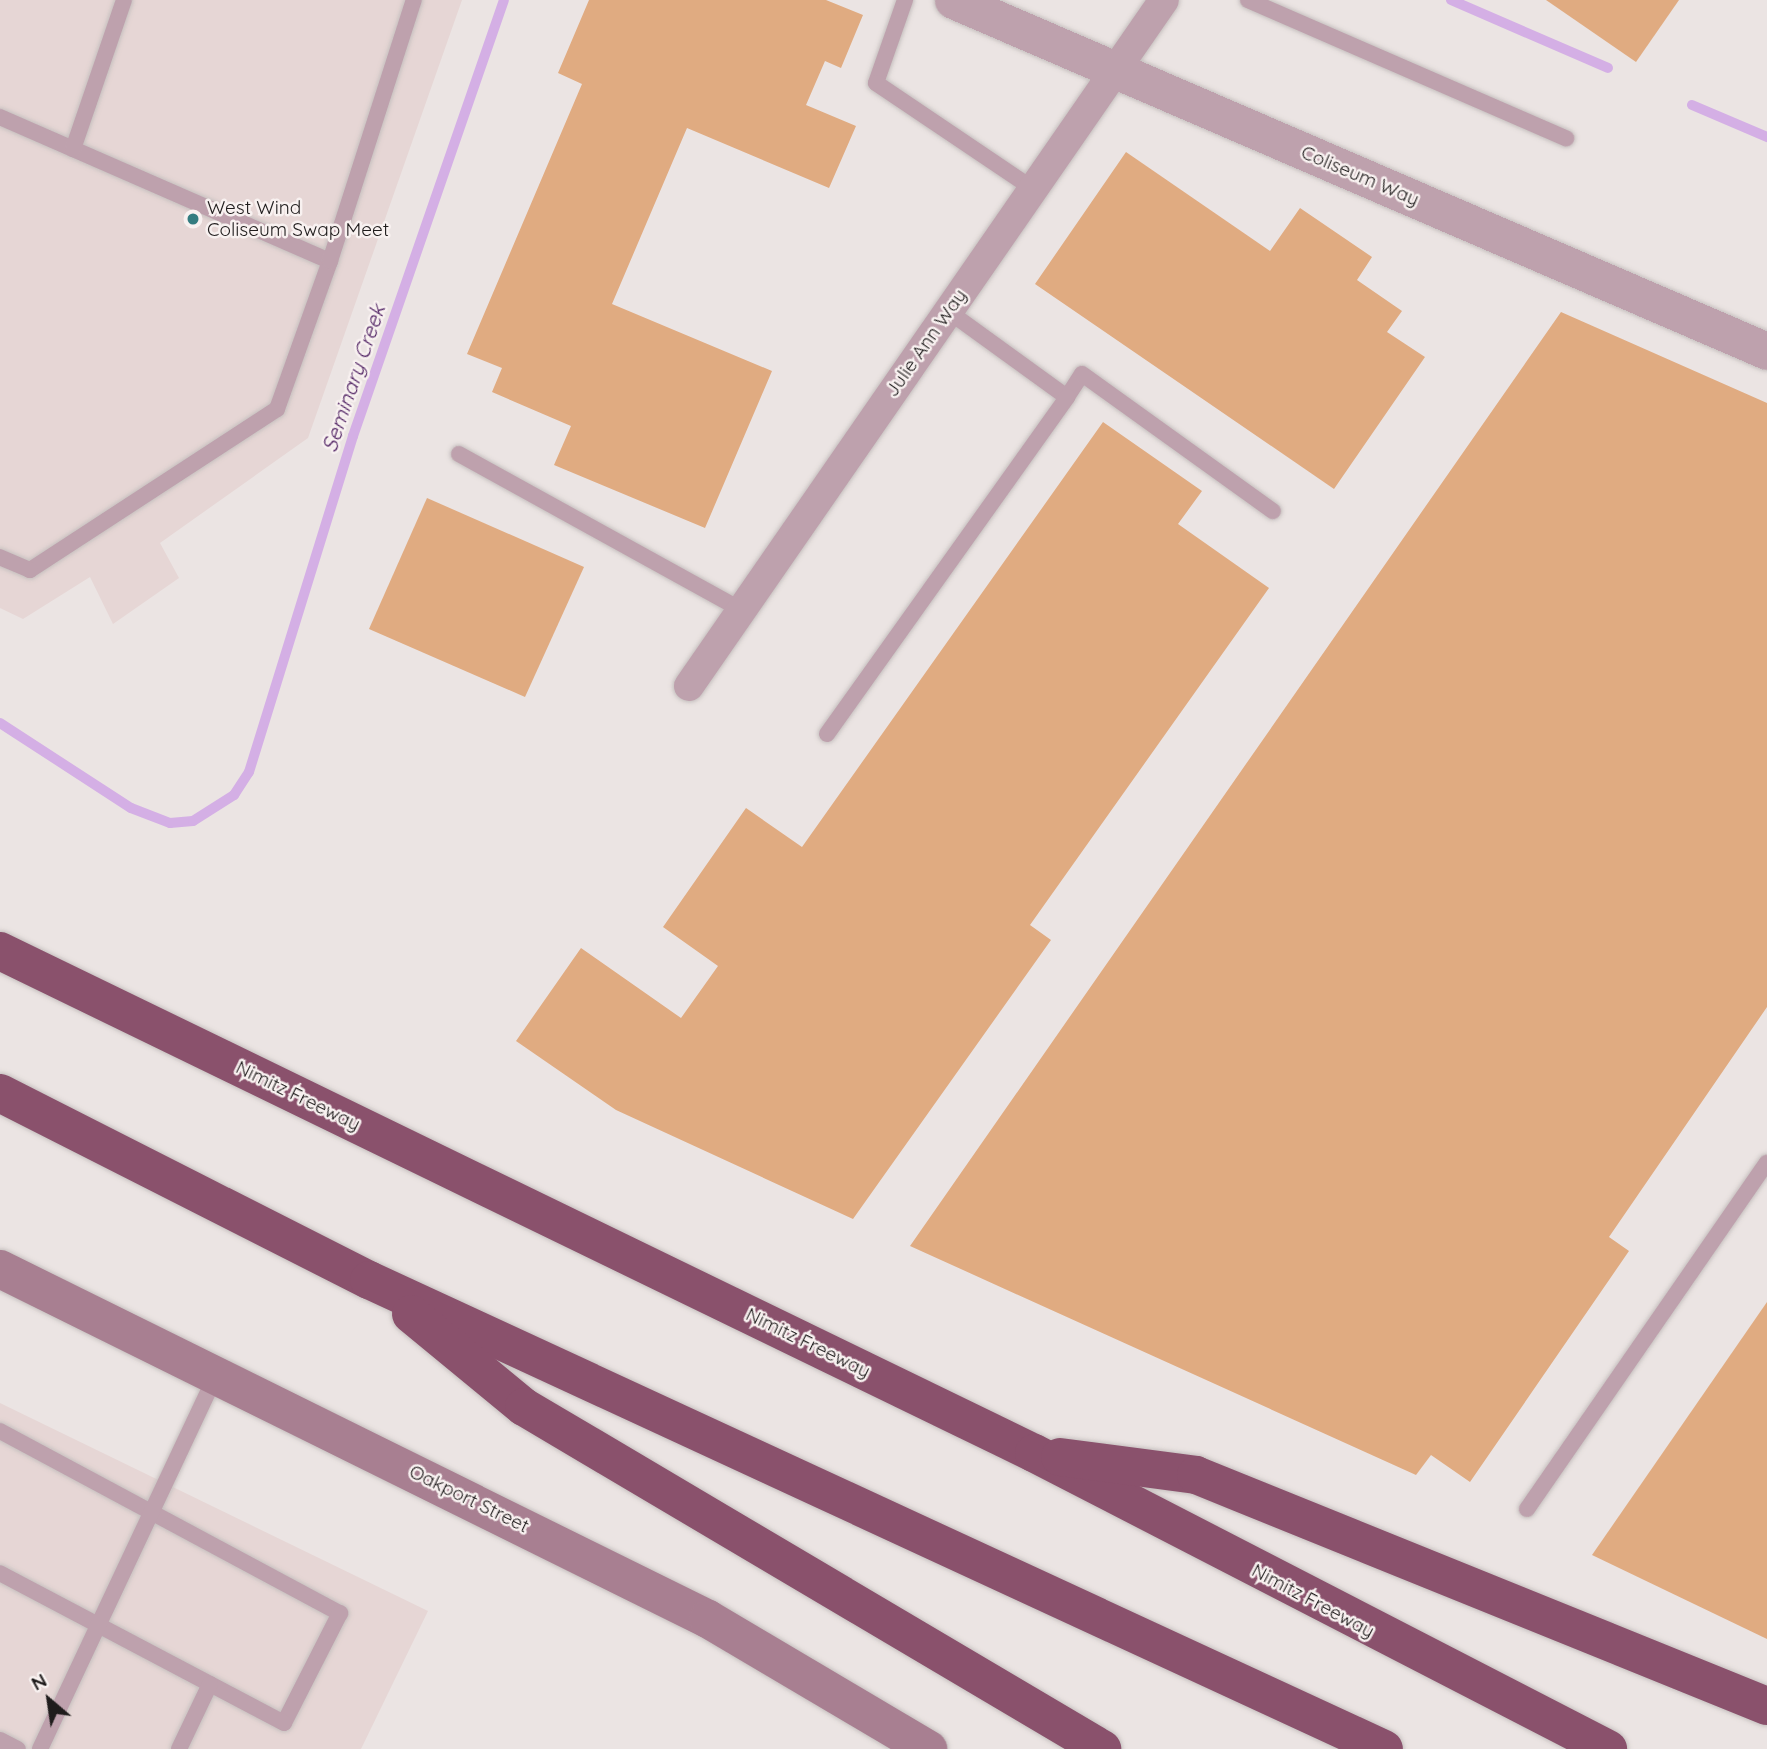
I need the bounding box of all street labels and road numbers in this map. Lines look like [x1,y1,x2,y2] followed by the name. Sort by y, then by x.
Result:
[1298,141,1422,211] street label: Coliseum Way
[881,285,971,401] street label: Julie Ann Way
[232,1056,364,1136] street label: Nimitz Freeway
[742,1303,874,1383] street label: Nimitz Freeway
[406,1460,532,1538] street label: Oakport Street
[1248,1559,1378,1643] street label: Nimitz Freeway

